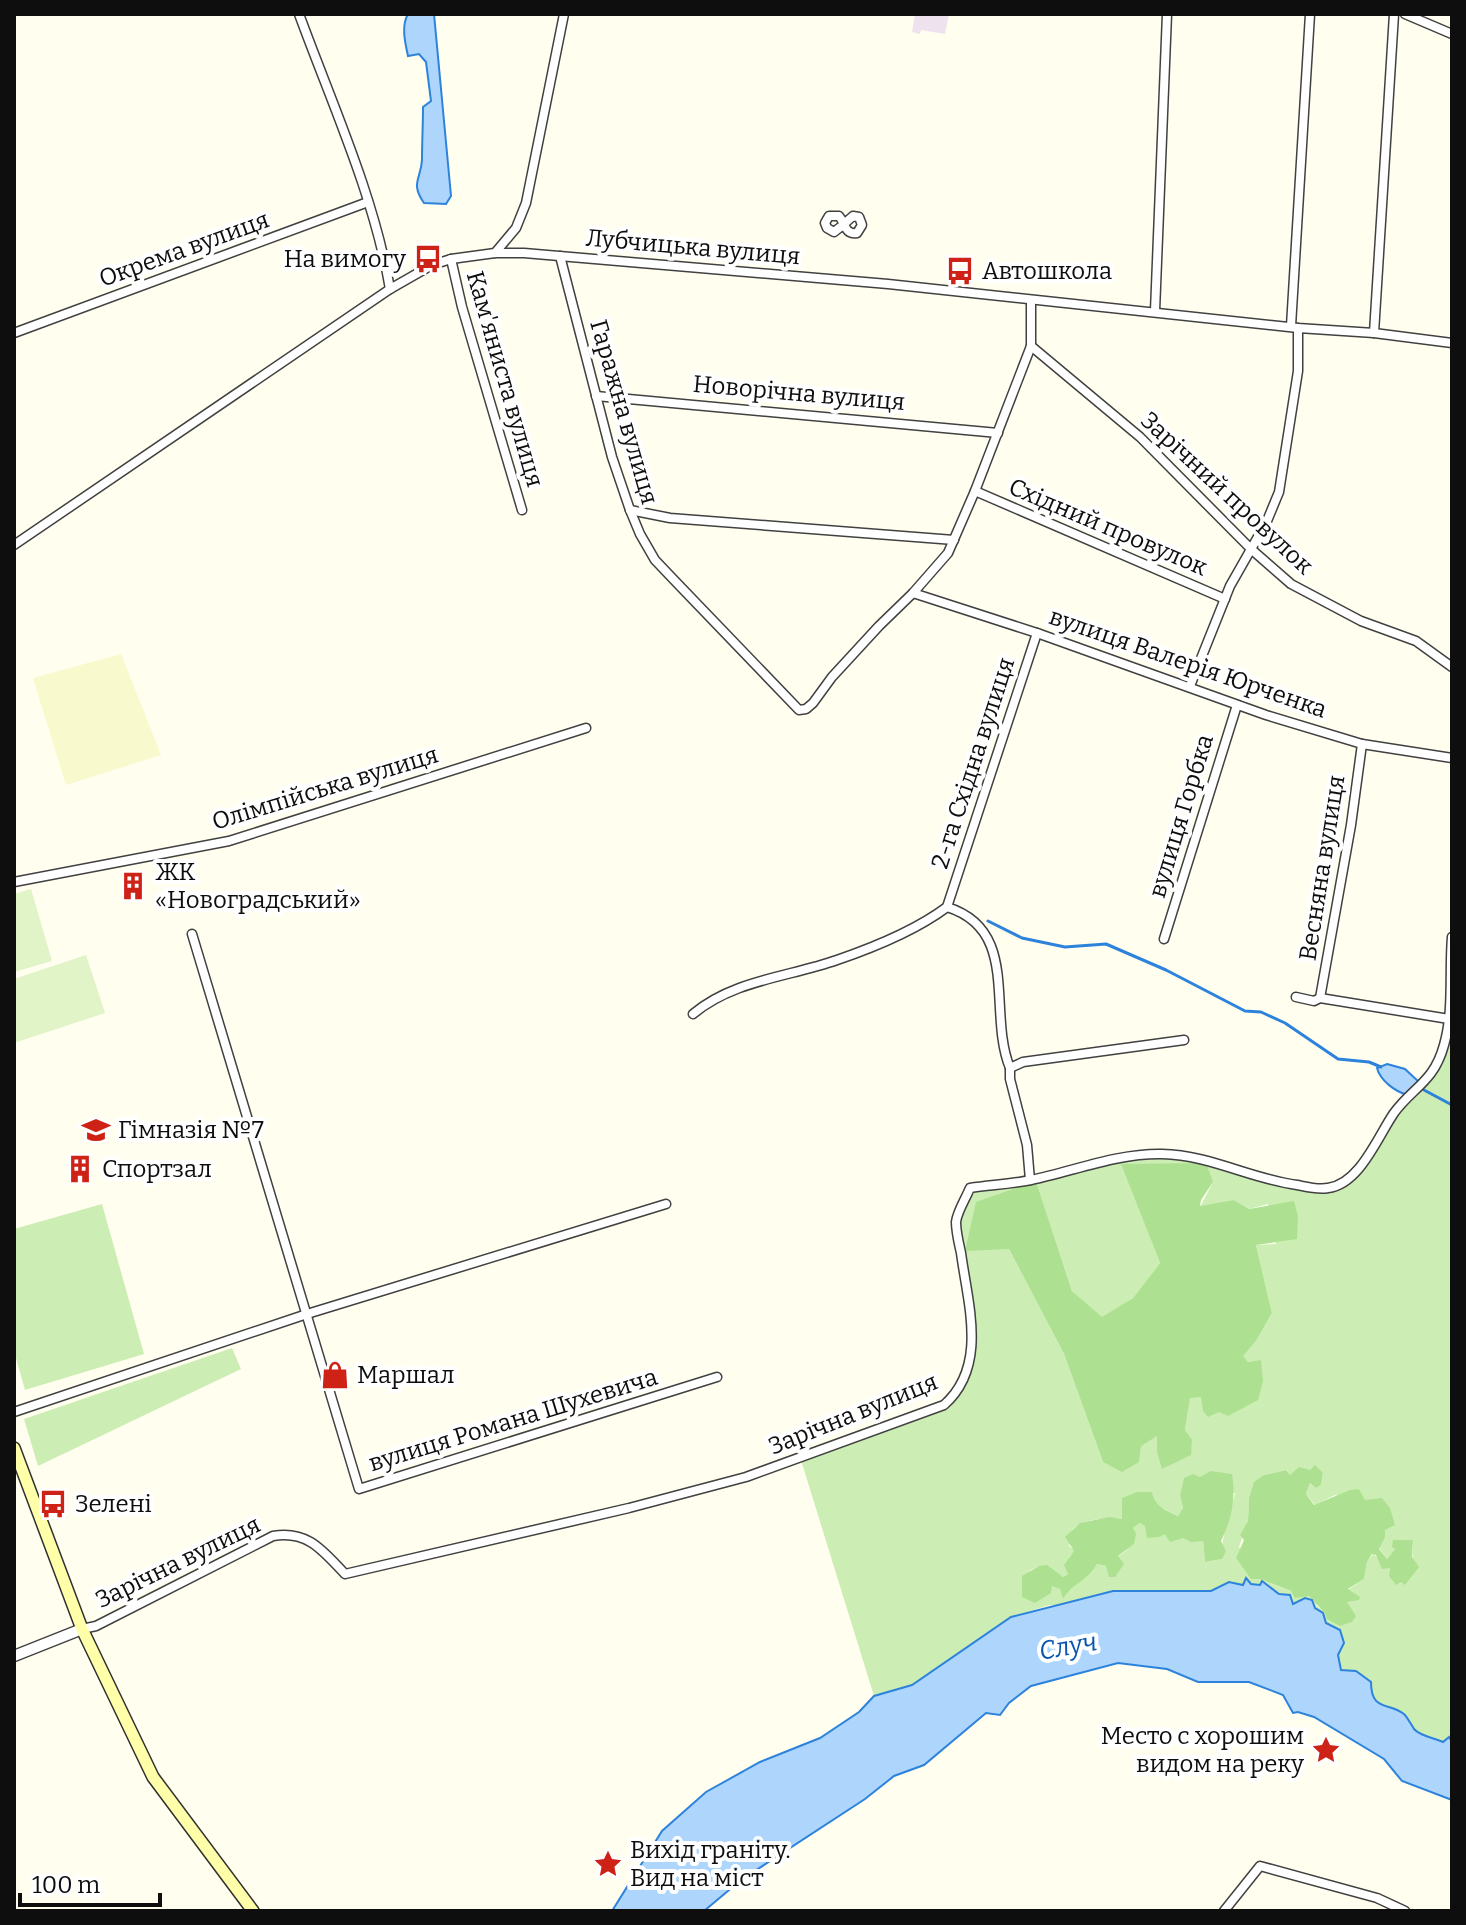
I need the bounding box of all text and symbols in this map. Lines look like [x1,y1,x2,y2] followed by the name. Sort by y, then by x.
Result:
[95,205,273,293] street label: Окрема вулиця
[585,224,801,270] street label: Лубчицька вулиця
[413,244,443,274] bus stop icon: На вимогу
[284,245,406,273] place label: На вимогу
[945,256,975,286] bus stop icon: Автошкола
[982,257,1112,285] place label: Автошкола
[461,268,549,490] street label: Кам'яниста вулиця
[584,317,664,507] street label: Гаражна вулиця
[692,370,906,416] street label: Новорічна вулиця
[1135,406,1319,580] street label: Зарічний провулок
[1005,473,1211,581] street label: Східний провулок
[1046,602,1330,724] street label: вулиця Валерія Юрченка
[926,654,1020,872] street label: 2-га Східна вулиця
[1143,731,1219,901] street label: вулиця Горбка
[209,740,441,836] street label: Олімпійська вулиця
[1294,773,1350,963] street label: Весняна вулиця
[155,858,361,914] place label: ЖК «Новоградський»
[118,871,148,901] building icon: ЖК «Новоградський»
[81,1115,111,1145] school or university icon: Гімназія №7
[118,1116,264,1144] place label: Гімназія №7
[65,1154,95,1184] building icon: Спортзал
[102,1155,212,1183] place label: Спортзал
[320,1360,350,1390] shop icon: Маршал
[357,1361,455,1389] place label: Маршал
[365,1363,661,1477] street label: вулиця Романа Шухевича
[765,1367,941,1461] street label: Зарічна вулиця
[38,1489,68,1519] bus stop icon: Зелені
[75,1490,152,1518] place label: Зелені
[91,1510,265,1614] street label: Зарічна вулиця
[1037,1626,1099,1667] water label: Случ
[1101,1722,1304,1778] place label: Место с хорошим видом на реку
[1311,1735,1341,1765] place icon: Место с хорошим видом на реку
[630,1836,791,1892] place label: Вихід граніту. Вид на міст
[593,1849,623,1879] place icon: Вихід граніту. Вид на міст
[20,1857,160,1907] scale bar
[32,1871,100,1899] text: 100 m

